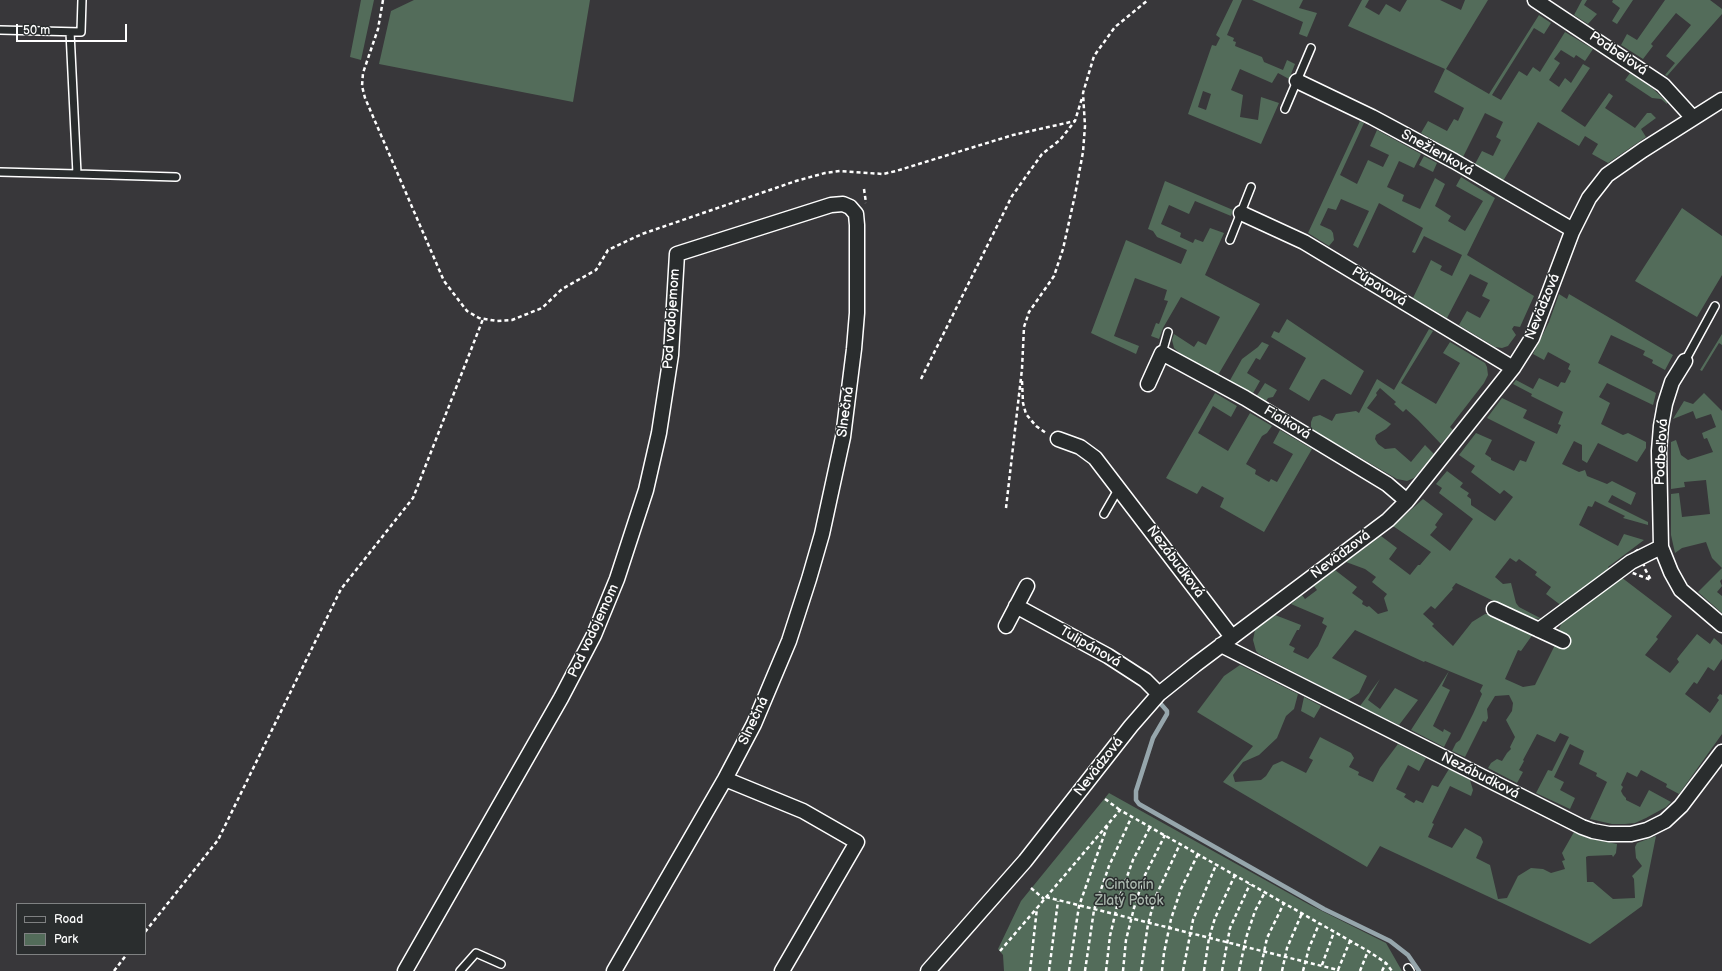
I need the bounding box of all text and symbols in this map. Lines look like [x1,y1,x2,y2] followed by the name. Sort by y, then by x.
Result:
[18,16,129,42] scale bar
[23,23,50,38] text: 50 m
[1586,28,1650,80] street label: Podbeľová
[1398,126,1476,180] street label: Snežienková
[1348,264,1410,310] street label: Púpavová
[660,268,684,370] street label: Pod vodojemom
[1522,271,1564,343] street label: Nevädzová
[834,386,858,438] street label: Slnečná
[1261,402,1313,444] street label: Fialková
[1652,418,1672,486] street label: Podbeľová
[1142,523,1208,601] street label: Nezábudková
[1308,527,1374,583] street label: Nevädzová
[565,582,623,680] street label: Pod vodojemom
[1056,623,1124,671] street label: Tulipánová
[736,694,772,748] street label: Slnečná
[1071,734,1127,800] street label: Nevädzová
[1438,749,1522,803] street label: Nezábudková
[1095,877,1163,910] park label: Cintorín Zlatý Potok
[16,903,146,955] legend
[54,912,83,927] text: Road
[54,932,78,947] text: Park

